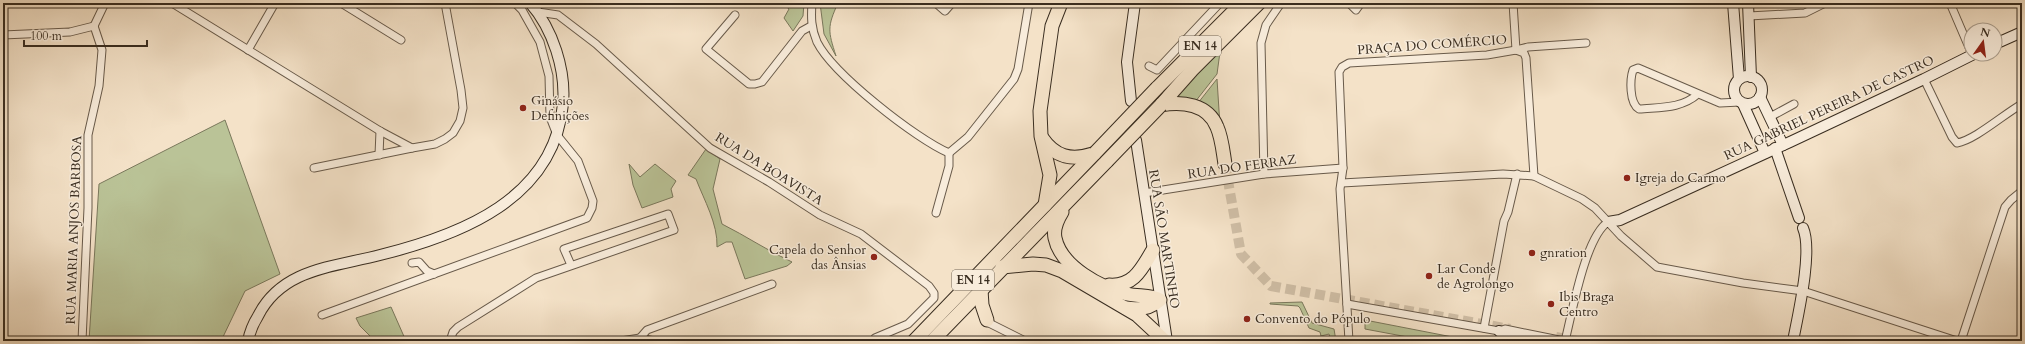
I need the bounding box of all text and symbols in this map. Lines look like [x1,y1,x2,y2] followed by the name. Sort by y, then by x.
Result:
[24,22,147,48] scale bar
[1963,22,2003,62] north arrow
[1979,24,1992,41] text: N
[30,28,63,44] text: 100 m
[1357,31,1507,59] street label: PRAÇA DO COMÉRCIO
[1179,36,1221,56] road number: EN 14
[1721,51,1937,165] street label: RUA GABRIEL PEREIRA DE CASTRO
[531,92,589,125] place label: Ginásio Definições
[518,103,528,113] marker: Ginásio Definições
[712,128,827,210] street label: RUA DA BOAVISTA
[62,135,86,325] street label: RUA MARIA ANJOS BARBOSA
[1186,150,1298,184] street label: RUA DO FERRAZ
[1144,168,1184,310] street label: RUA SÃO MARTINHO
[1635,169,1726,187] place label: Igreja do Carmo
[1622,173,1632,183] marker: Igreja do Carmo
[769,241,866,274] place label: Capela do Senhor das Ânsias
[1540,244,1588,262] place label: gnration
[1527,248,1537,258] marker: gnration
[869,252,879,262] marker: Capela do Senhor das Ânsias
[1437,260,1514,293] place label: Lar Conde de Agrolongo
[952,270,994,290] road number: EN 14
[1424,271,1434,281] marker: Lar Conde de Agrolongo
[1559,288,1614,321] place label: Ibis Braga Centro
[1546,299,1556,309] marker: Ibis Braga Centro
[1255,310,1370,328] place label: Convento do Pópulo
[1242,314,1252,324] marker: Convento do Pópulo

